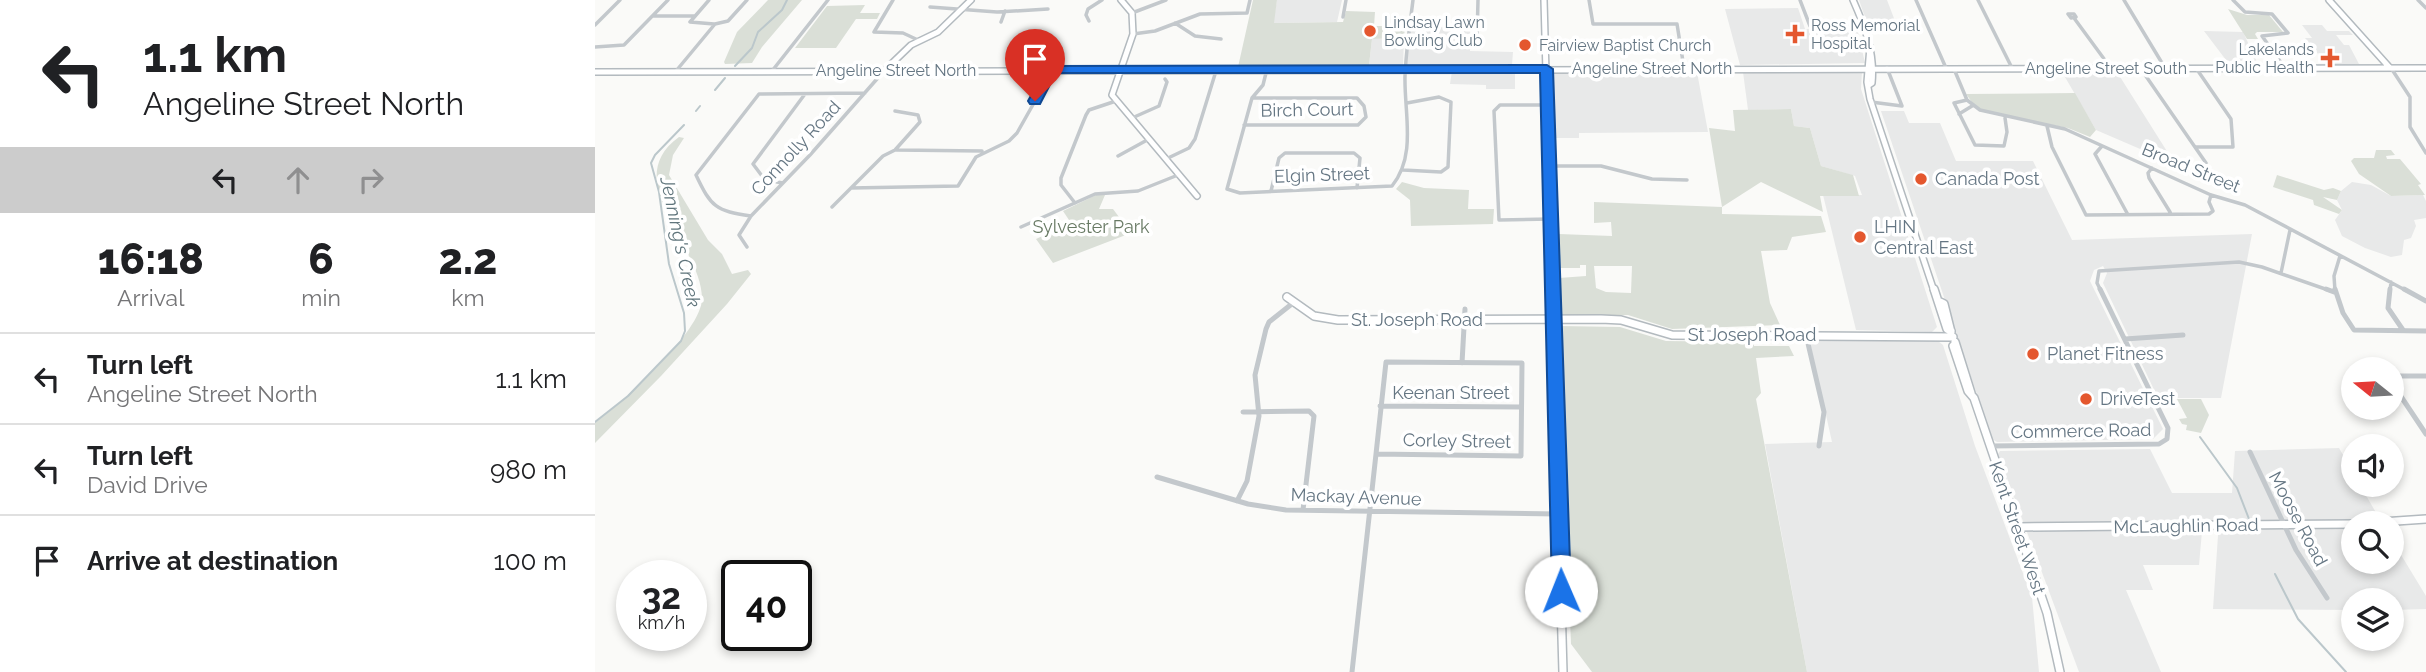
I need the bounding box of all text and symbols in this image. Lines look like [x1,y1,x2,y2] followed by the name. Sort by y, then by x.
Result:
[1384,13,1485,50] place label: Lindsay Lawn Bowling Club
[1811,16,1921,53] place label: Ross Memorial Hospital
[1362,23,1378,39] marker: Lindsay Lawn Bowling Club
[1785,24,1805,44] marker: Ross Memorial Hospital
[143,26,287,83] text: 1.1 km
[28,28,119,119] icon: left
[1005,29,1065,101] pin
[1539,36,1711,55] place label: Fairview Baptist Church
[1517,37,1533,53] marker: Fairview Baptist Church
[1016,40,1054,78] icon: arrive
[2215,40,2314,77] place label: Lakelands Public Health
[2320,48,2340,68] marker: Lakelands Public Health
[1572,59,1732,78] street label: Angeline Street North
[2025,59,2187,78] street label: Angeline Street South
[816,61,976,80] street label: Angeline Street North
[143,85,464,122] text: Angeline Street North
[747,96,845,199] street label: Connolly Road
[1260,98,1354,121] street label: Birch Court
[2139,138,2243,197] street label: Broad Street
[206,161,244,199] icon: left
[279,161,317,199] icon: ahead
[352,161,390,199] icon: right
[1274,162,1370,187] street label: Elgin Street
[1935,168,2040,189] place label: Canada Post
[1913,171,1929,187] marker: Canada Post
[656,174,706,309] water label: Jenning's Creek
[1032,216,1150,237] park label: Sylvester Park
[1874,216,1974,258] place label: LHIN Central East
[1852,229,1868,245] marker: LHIN Central East
[98,235,204,284] text: 16:18
[308,235,334,284] text: 6
[439,235,497,284] text: 2.2
[117,284,184,311] text: Arrival
[301,284,341,311] text: min
[451,284,485,311] text: km
[1351,309,1483,330] street label: St. Joseph Road
[1688,324,1816,345] street label: St Joseph Road
[2047,343,2164,364] place label: Planet Fitness
[2025,346,2041,362] marker: Planet Fitness
[87,350,193,380] text: Turn left
[2341,357,2405,420] north arrow
[2341,357,2404,651] map controls
[28,360,66,398] icon: left
[496,364,567,394] text: 1.1 km
[87,380,318,407] text: Angeline Street North
[1392,382,1510,403] street label: Keenan Street
[2100,388,2175,409] place label: DriveTest
[2078,391,2094,407] marker: DriveTest
[2010,419,2152,442] street label: Commerce Road
[1403,429,1511,452] street label: Corley Street
[2341,434,2404,497] button: sound
[87,441,193,471] text: Turn left
[28,451,66,489] icon: left
[490,455,567,485] text: 980 m
[1985,459,2050,597] street label: Kent Street West
[2265,468,2332,570] street label: Moose Road
[87,471,208,498] text: David Drive
[1290,484,1422,509] street label: Mackay Avenue
[2341,511,2404,574] button: search
[2113,514,2259,537] street label: McLaughlin Road
[28,542,66,580] icon: arrive
[87,546,338,576] text: Arrive at destination
[494,546,567,576] text: 100 m
[1524,554,1598,628] position arrow
[721,560,812,651] speed limit sign: 40
[642,576,681,617] text: 32
[2341,588,2404,651] button: layers
[638,612,685,633] text: km/h

